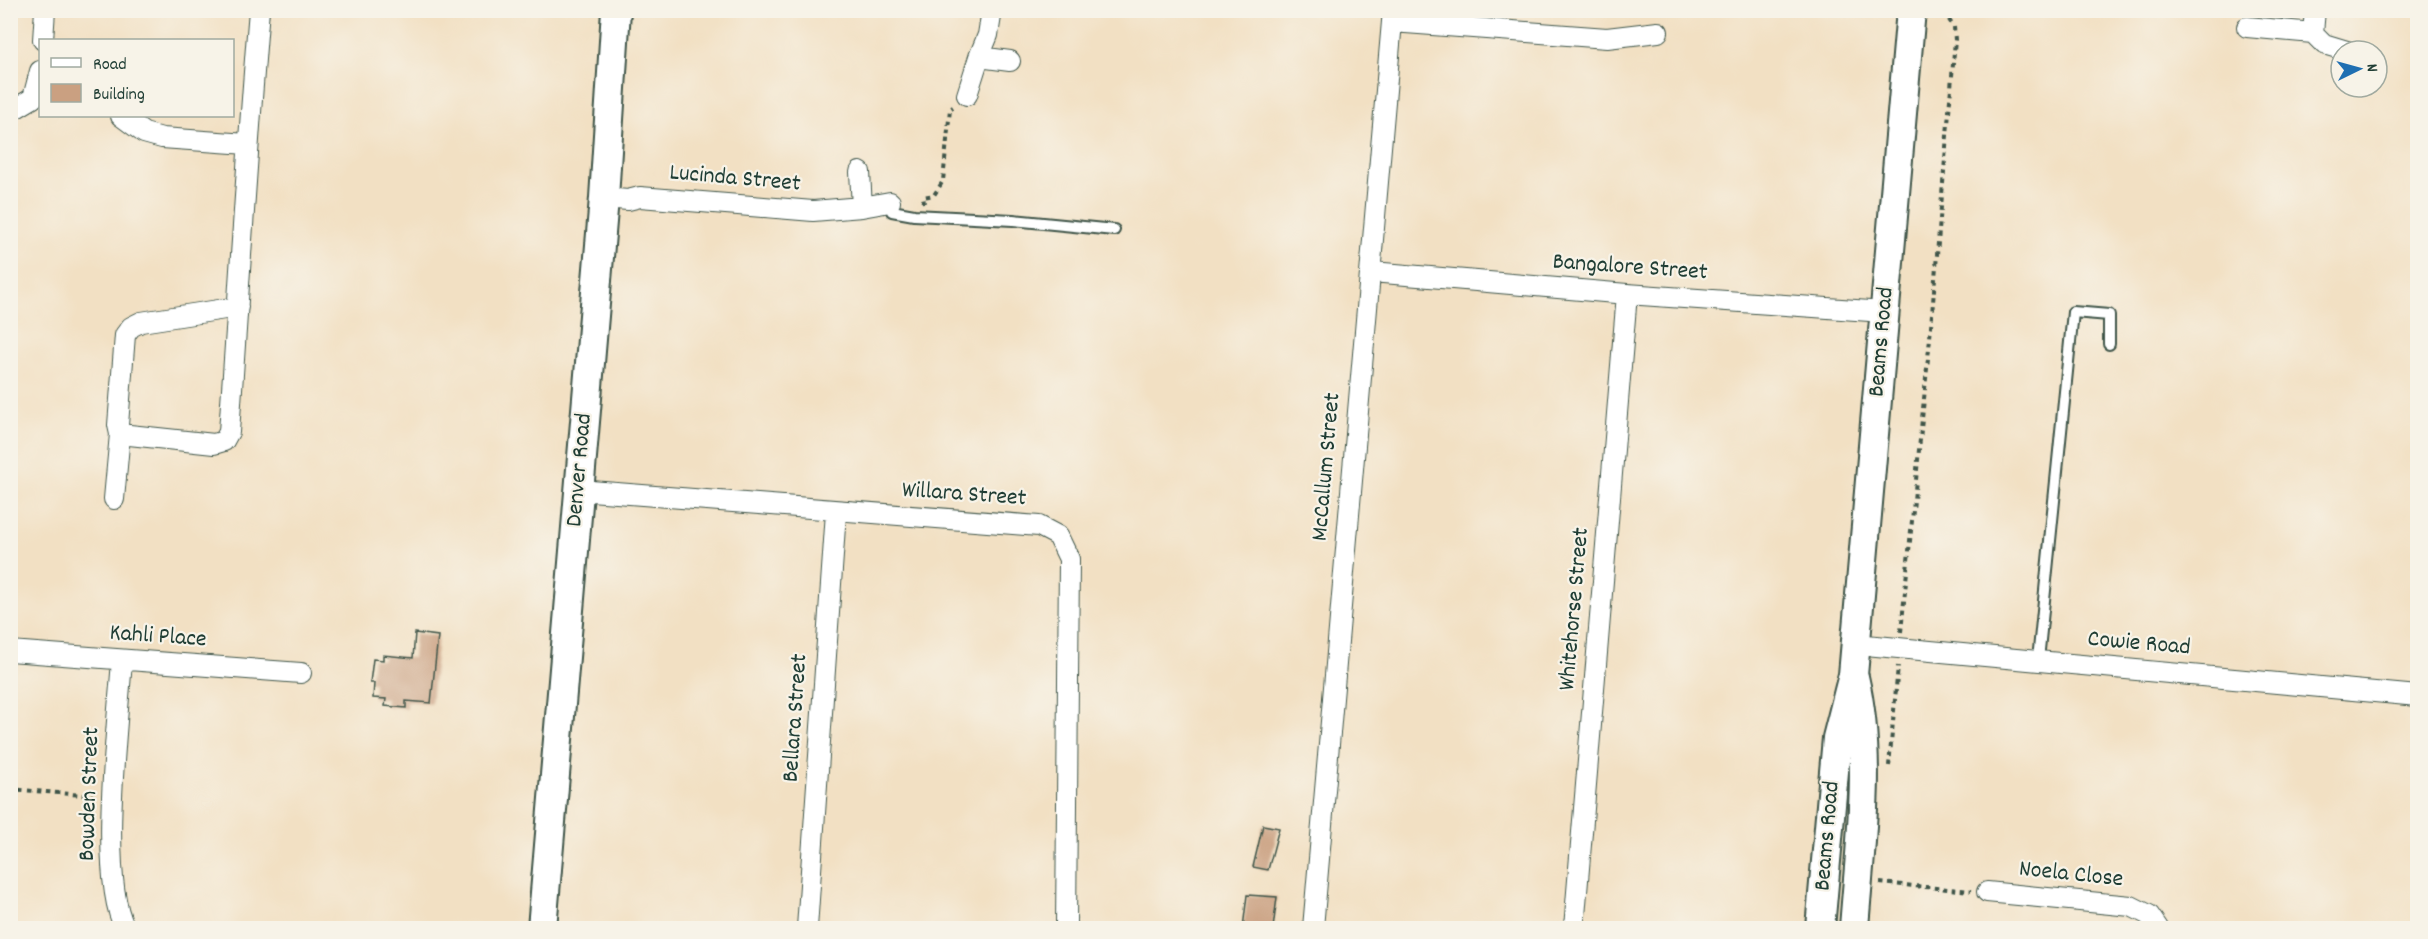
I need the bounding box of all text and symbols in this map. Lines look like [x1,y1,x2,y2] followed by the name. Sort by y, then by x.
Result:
[39,39,234,117] legend
[2329,39,2389,99] north arrow
[93,53,127,78] text: Road
[2360,63,2383,73] text: N
[93,83,145,108] text: Building
[668,156,802,202] street label: Lucinda Street
[1551,246,1709,290] street label: Bangalore Street
[1860,286,1904,398] street label: Beams Road
[1304,391,1350,543] street label: McCallum Street
[558,412,602,528] street label: Denver Road
[901,474,1028,516] street label: Willara Street
[1551,526,1599,692] street label: Whitehorse Street
[108,617,208,657] street label: Kahli Place
[2086,623,2192,665] street label: Cowie Road
[775,653,817,783] street label: Bellara Street
[71,726,109,862] street label: Bowden Street
[1806,780,1850,892] street label: Beams Road
[2017,853,2125,897] street label: Noela Close

